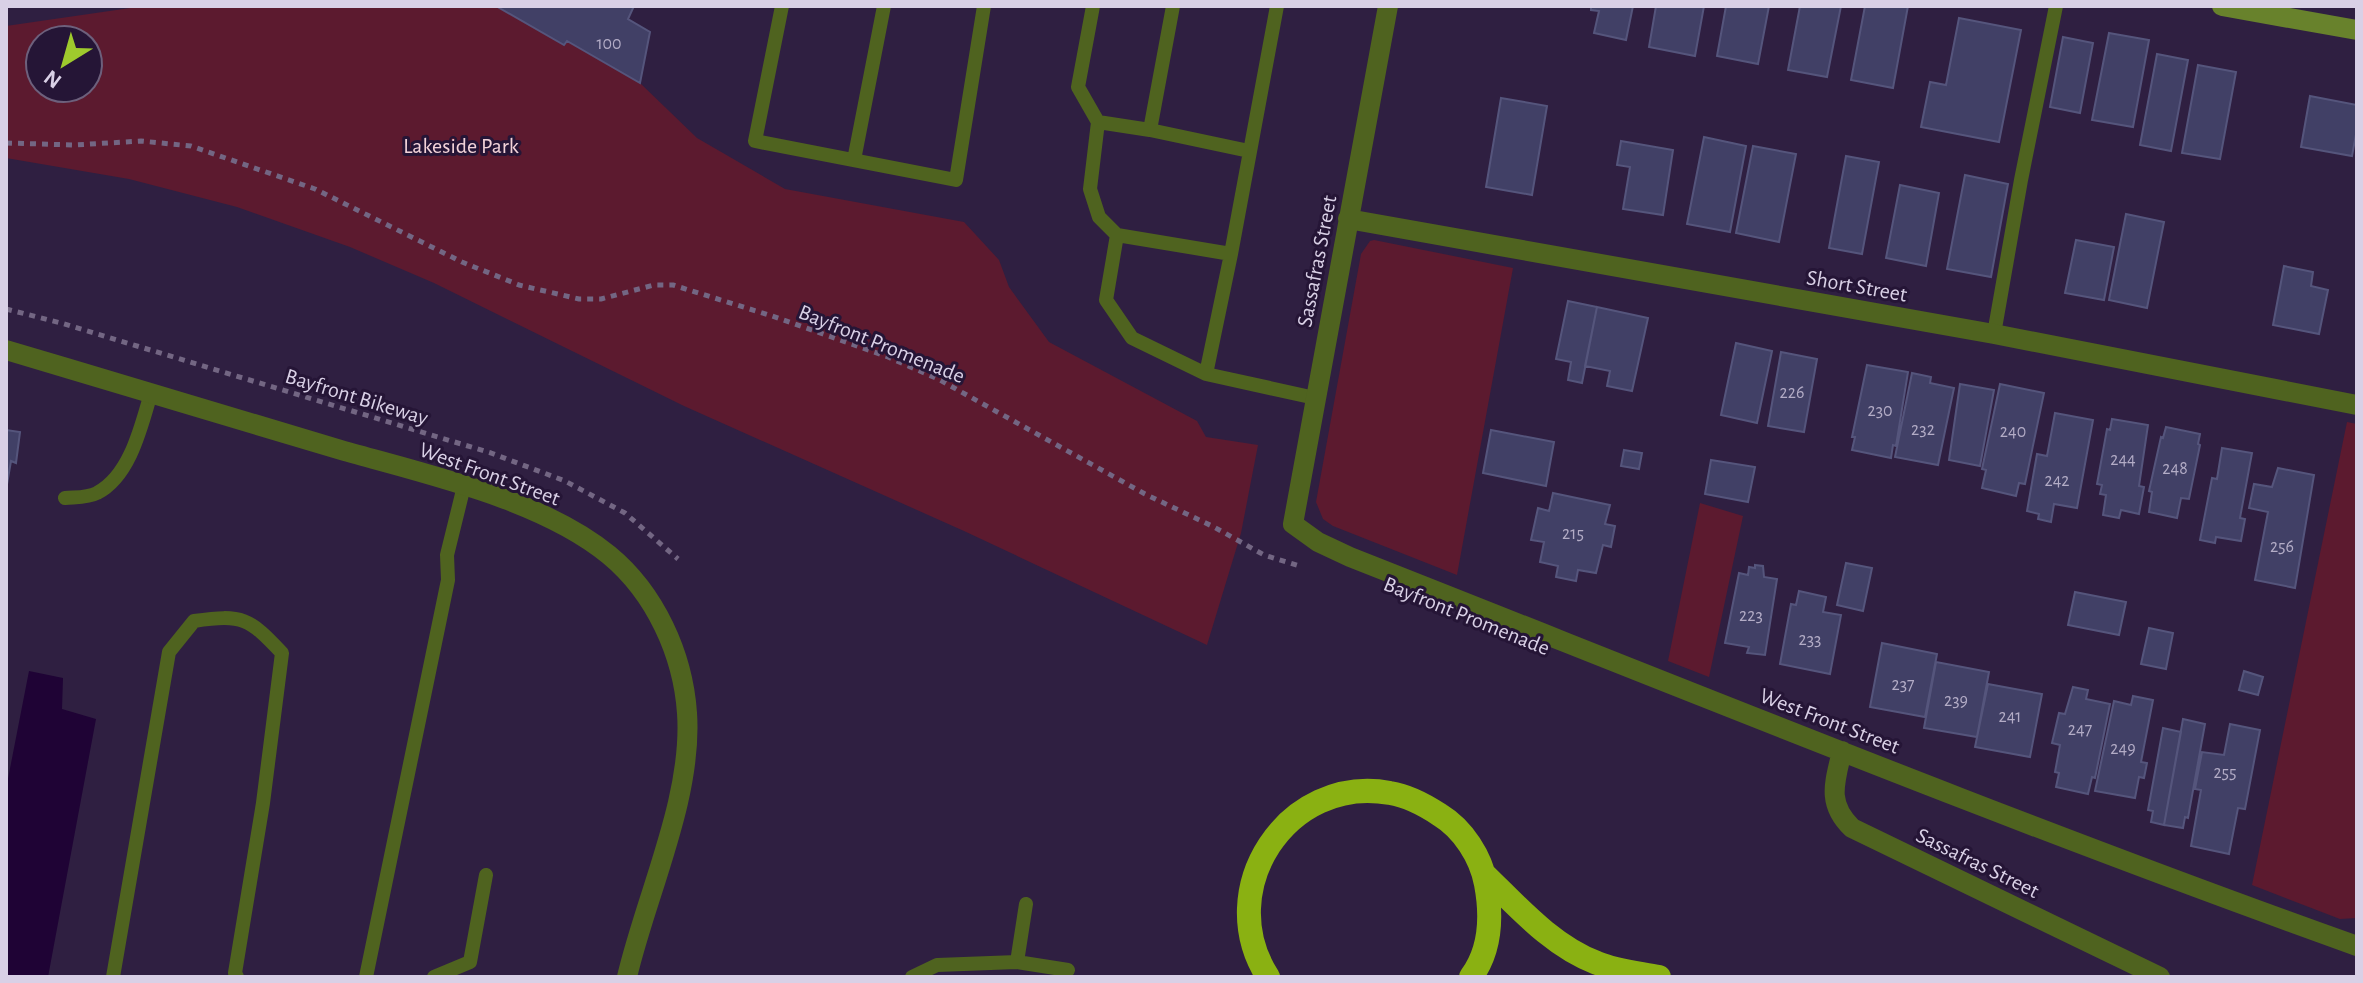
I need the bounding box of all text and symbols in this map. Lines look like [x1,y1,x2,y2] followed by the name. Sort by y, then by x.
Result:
[24,24,104,104] north arrow
[596,35,622,53] house number: 100
[40,66,65,93] text: N
[403,135,519,157] park label: Lakeside Park
[1293,194,1341,329] street label: Sassafras Street
[1805,266,1909,306] street label: Short Street
[795,301,968,387] street label: Bayfront Promenade
[283,365,431,429] street label: Bayfront Bikeway
[1780,384,1804,402] house number: 226
[1867,402,1893,420] house number: 230
[1911,421,1935,439] house number: 232
[2000,423,2026,441] house number: 240
[416,438,563,510] street label: West Front Street
[2110,451,2136,469] house number: 244
[2162,460,2188,478] house number: 248
[2044,472,2070,490] house number: 242
[1562,525,1584,543] house number: 215
[2270,538,2294,556] house number: 256
[1380,573,1553,659] street label: Bayfront Promenade
[1739,607,1763,625] house number: 223
[1798,631,1822,649] house number: 233
[1891,676,1915,694] house number: 237
[1757,684,1903,758] street label: West Front Street
[1944,692,1968,710] house number: 239
[1998,708,2022,726] house number: 241
[2068,721,2092,739] house number: 247
[2110,740,2136,758] house number: 249
[2213,764,2237,782] house number: 255
[1913,824,2042,902] street label: Sassafras Street

